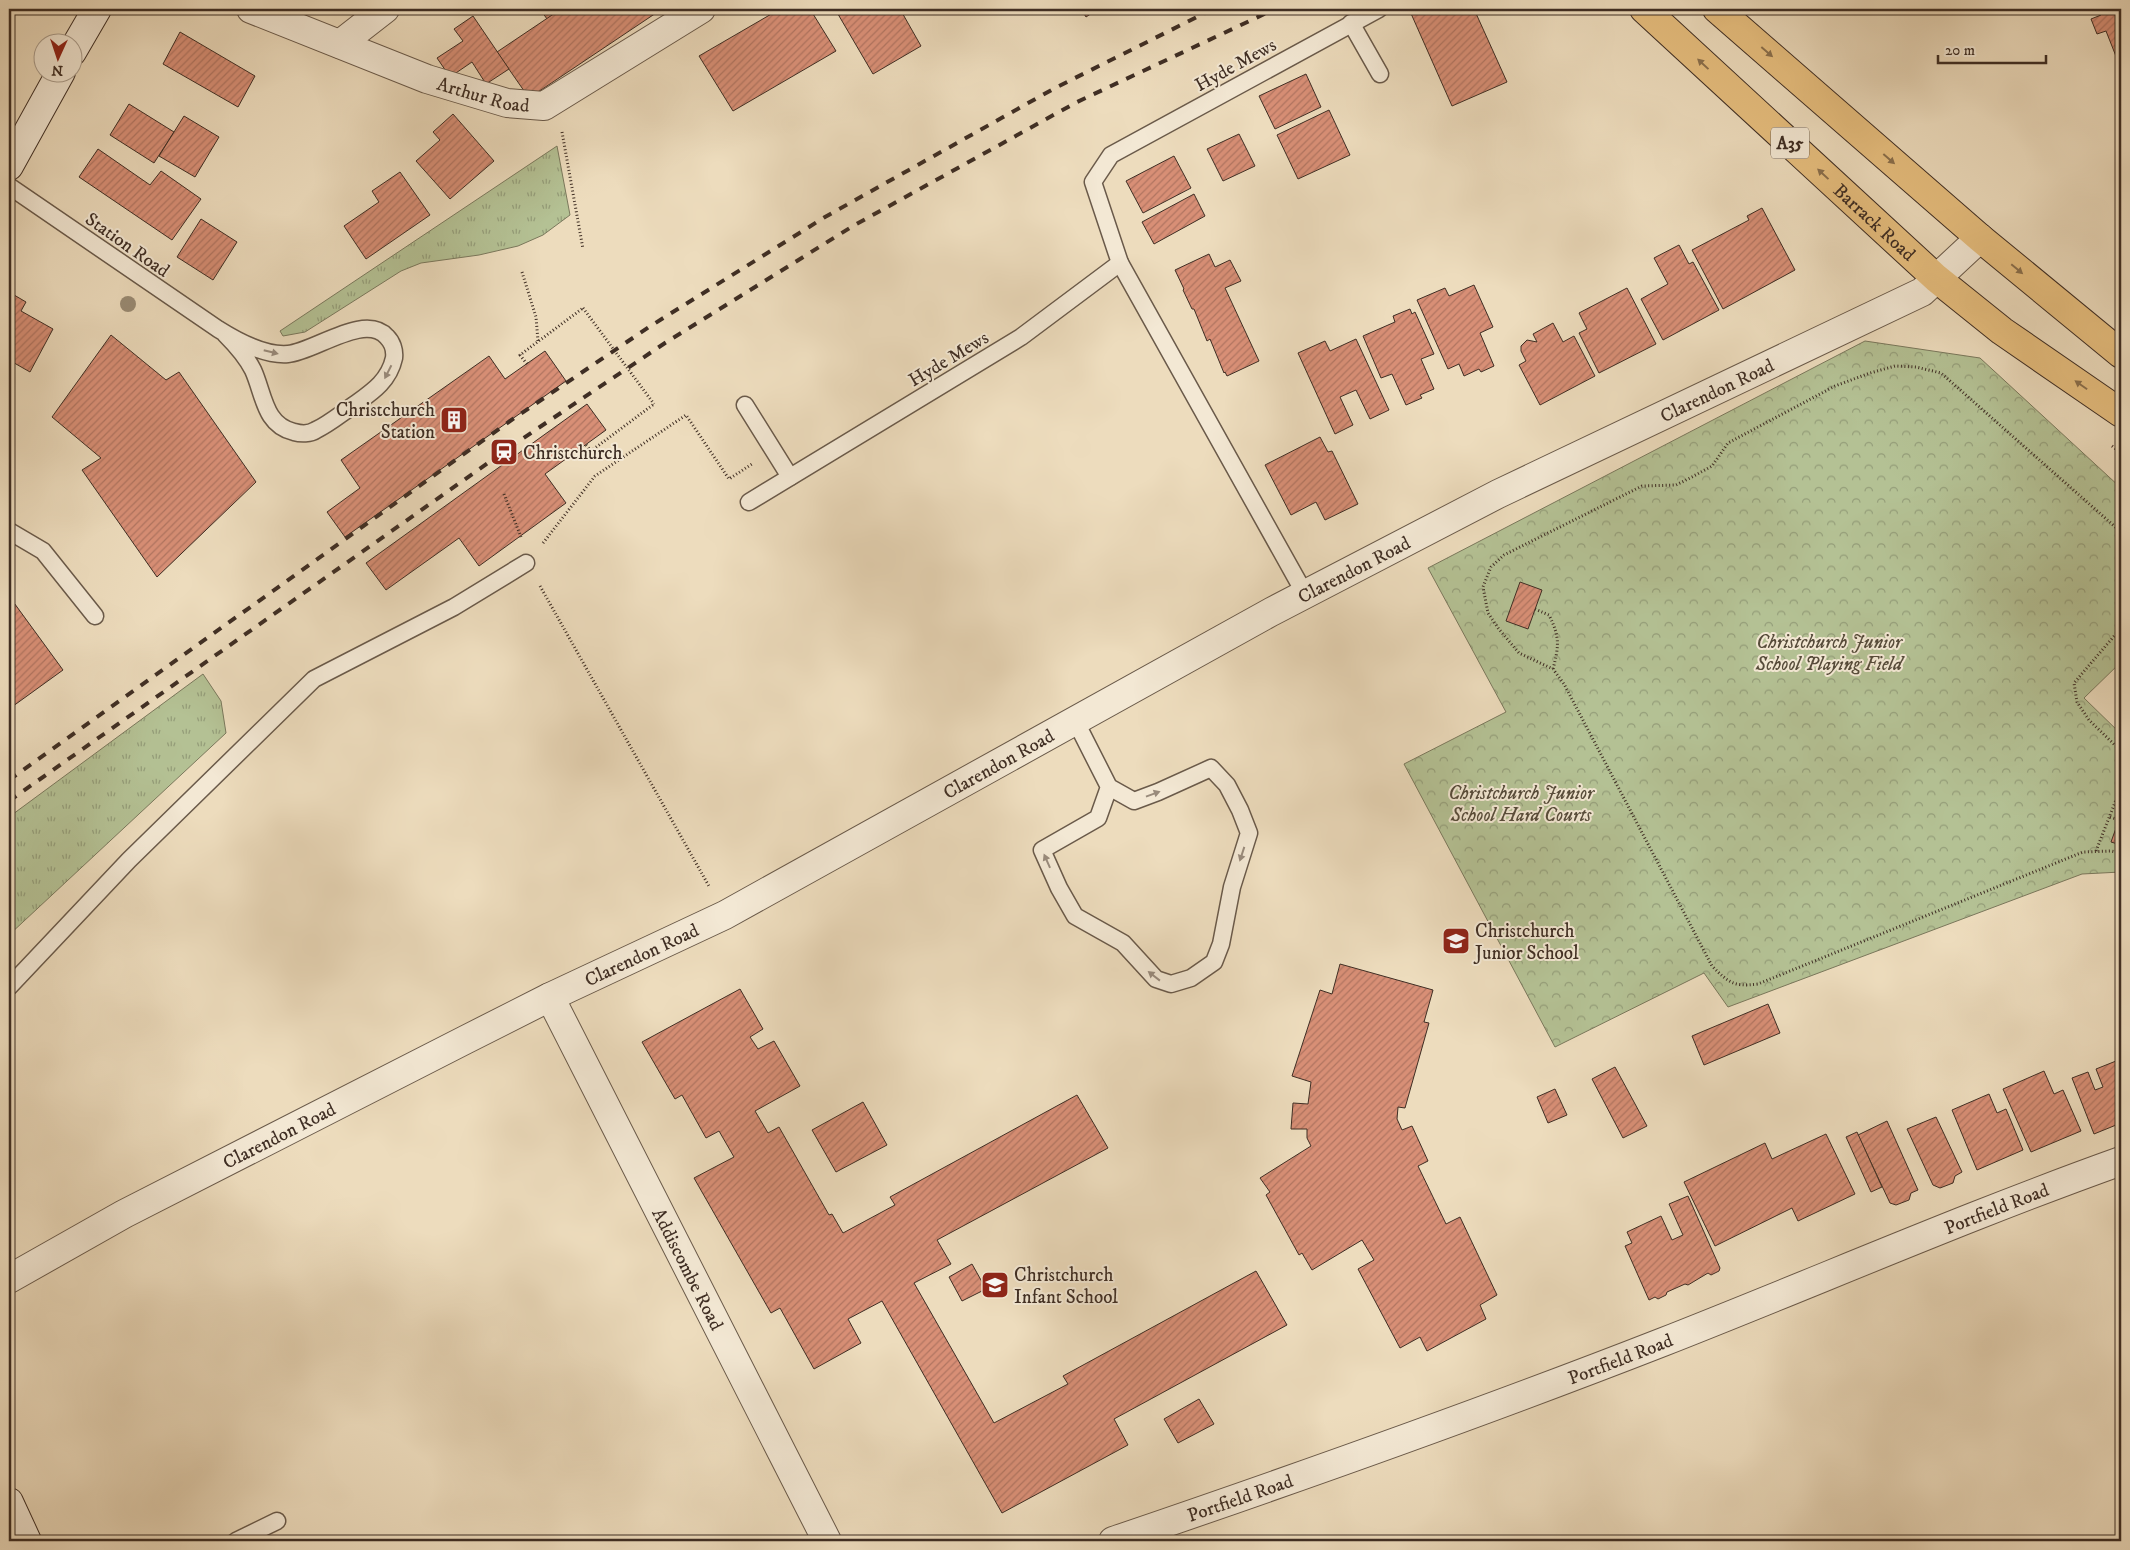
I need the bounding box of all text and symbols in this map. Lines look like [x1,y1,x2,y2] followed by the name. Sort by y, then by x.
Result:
[32,32,82,82] north arrow
[1938,32,2045,64] scale bar
[1191,34,1280,97] street label: Hyde Mews
[1945,41,1975,60] text: 20 m
[1760,47,1773,58] one-way arrow
[1697,58,1710,69] one-way arrow
[51,61,64,79] text: N
[434,73,531,118] street label: Arthur Road
[1771,128,1809,158] road number: A35
[1883,153,1895,165] one-way arrow
[1817,168,1829,180] one-way arrow
[1828,179,1920,267] street label: Barrack Road
[81,208,174,283] street label: Station Road
[2011,264,2024,275] one-way arrow
[905,326,993,392] street label: Hyde Mews
[263,348,278,356] one-way arrow
[1657,354,1778,428] street label: Clarendon Road
[384,365,392,379] one-way arrow
[2074,380,2088,390] one-way arrow
[336,399,435,444] place label: Christchurch Station
[439,405,469,435] building icon: Christchurch Station
[489,437,519,467] station icon: Christchurch
[523,442,622,465] place label: Christchurch
[1294,531,1415,609] street label: Clarendon Road
[1755,631,1905,676] park label: Christchurch Junior School Playing Field
[939,724,1059,805] street label: Clarendon Road
[1448,782,1596,827] park label: Christchurch Junior School Hard Courts
[1146,790,1161,798] one-way arrow
[1238,847,1246,862] one-way arrow
[1042,854,1050,868] one-way arrow
[581,919,703,992] street label: Clarendon Road
[1473,920,1579,965] place label: Christchurch Junior School
[1441,926,1471,956] school or university icon: Christchurch Junior School
[1148,970,1161,981] one-way arrow
[219,1098,340,1175] street label: Clarendon Road
[1941,1179,2053,1240] street label: Portfield Road
[646,1204,728,1335] street label: Addiscombe Road
[1014,1264,1118,1309] place label: Christchurch Infant School
[980,1270,1010,1300] school or university icon: Christchurch Infant School
[1565,1329,1677,1390] street label: Portfield Road
[1184,1470,1297,1528] street label: Portfield Road

